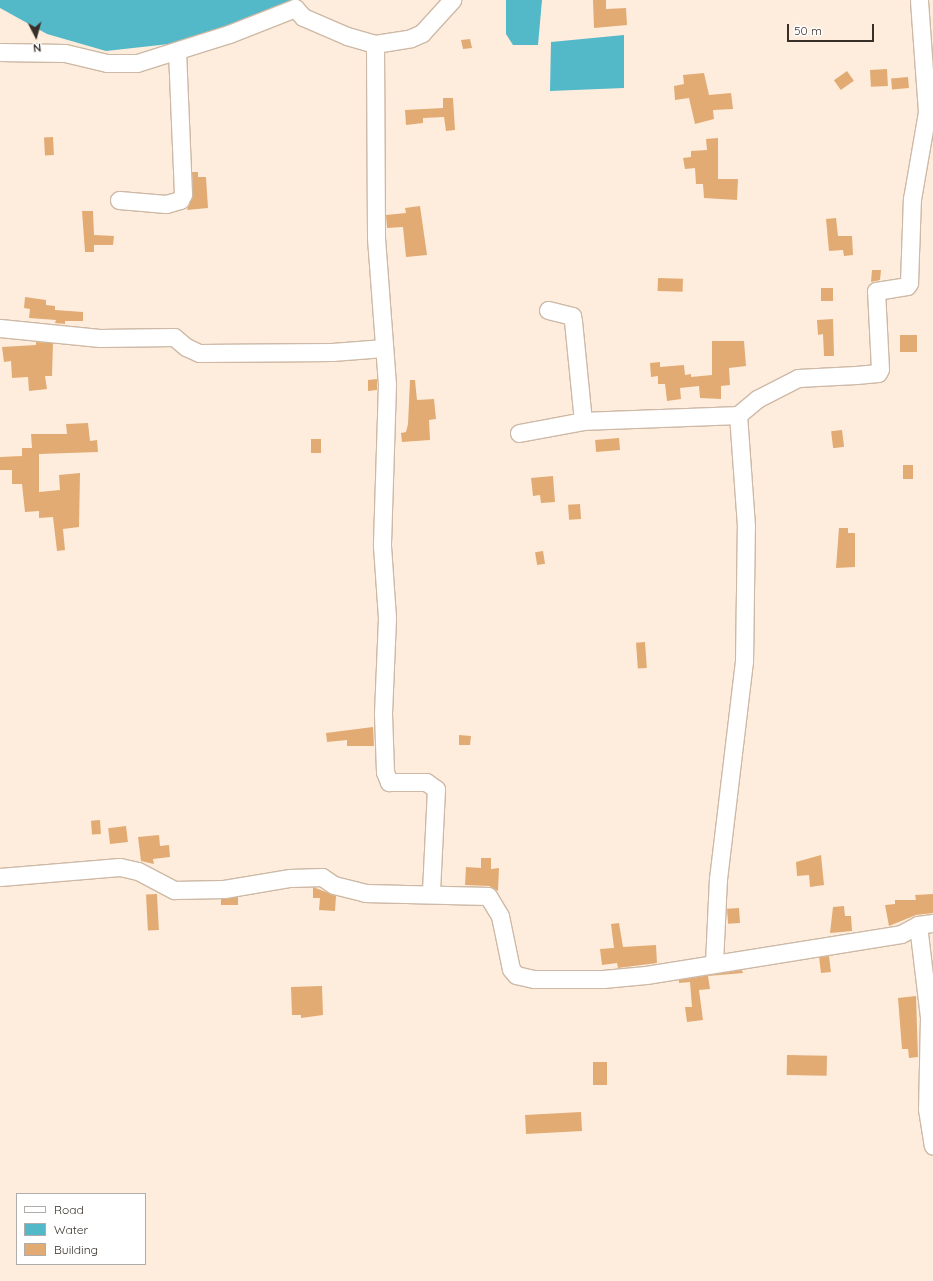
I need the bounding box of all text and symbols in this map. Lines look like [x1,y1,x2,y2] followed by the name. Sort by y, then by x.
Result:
[16,16,56,56] north arrow
[789,16,876,42] scale bar
[794,23,822,38] text: 50 m
[32,41,42,55] text: N
[16,1193,146,1265] legend
[54,1202,84,1217] text: Road
[54,1222,88,1237] text: Water
[54,1242,98,1257] text: Building

